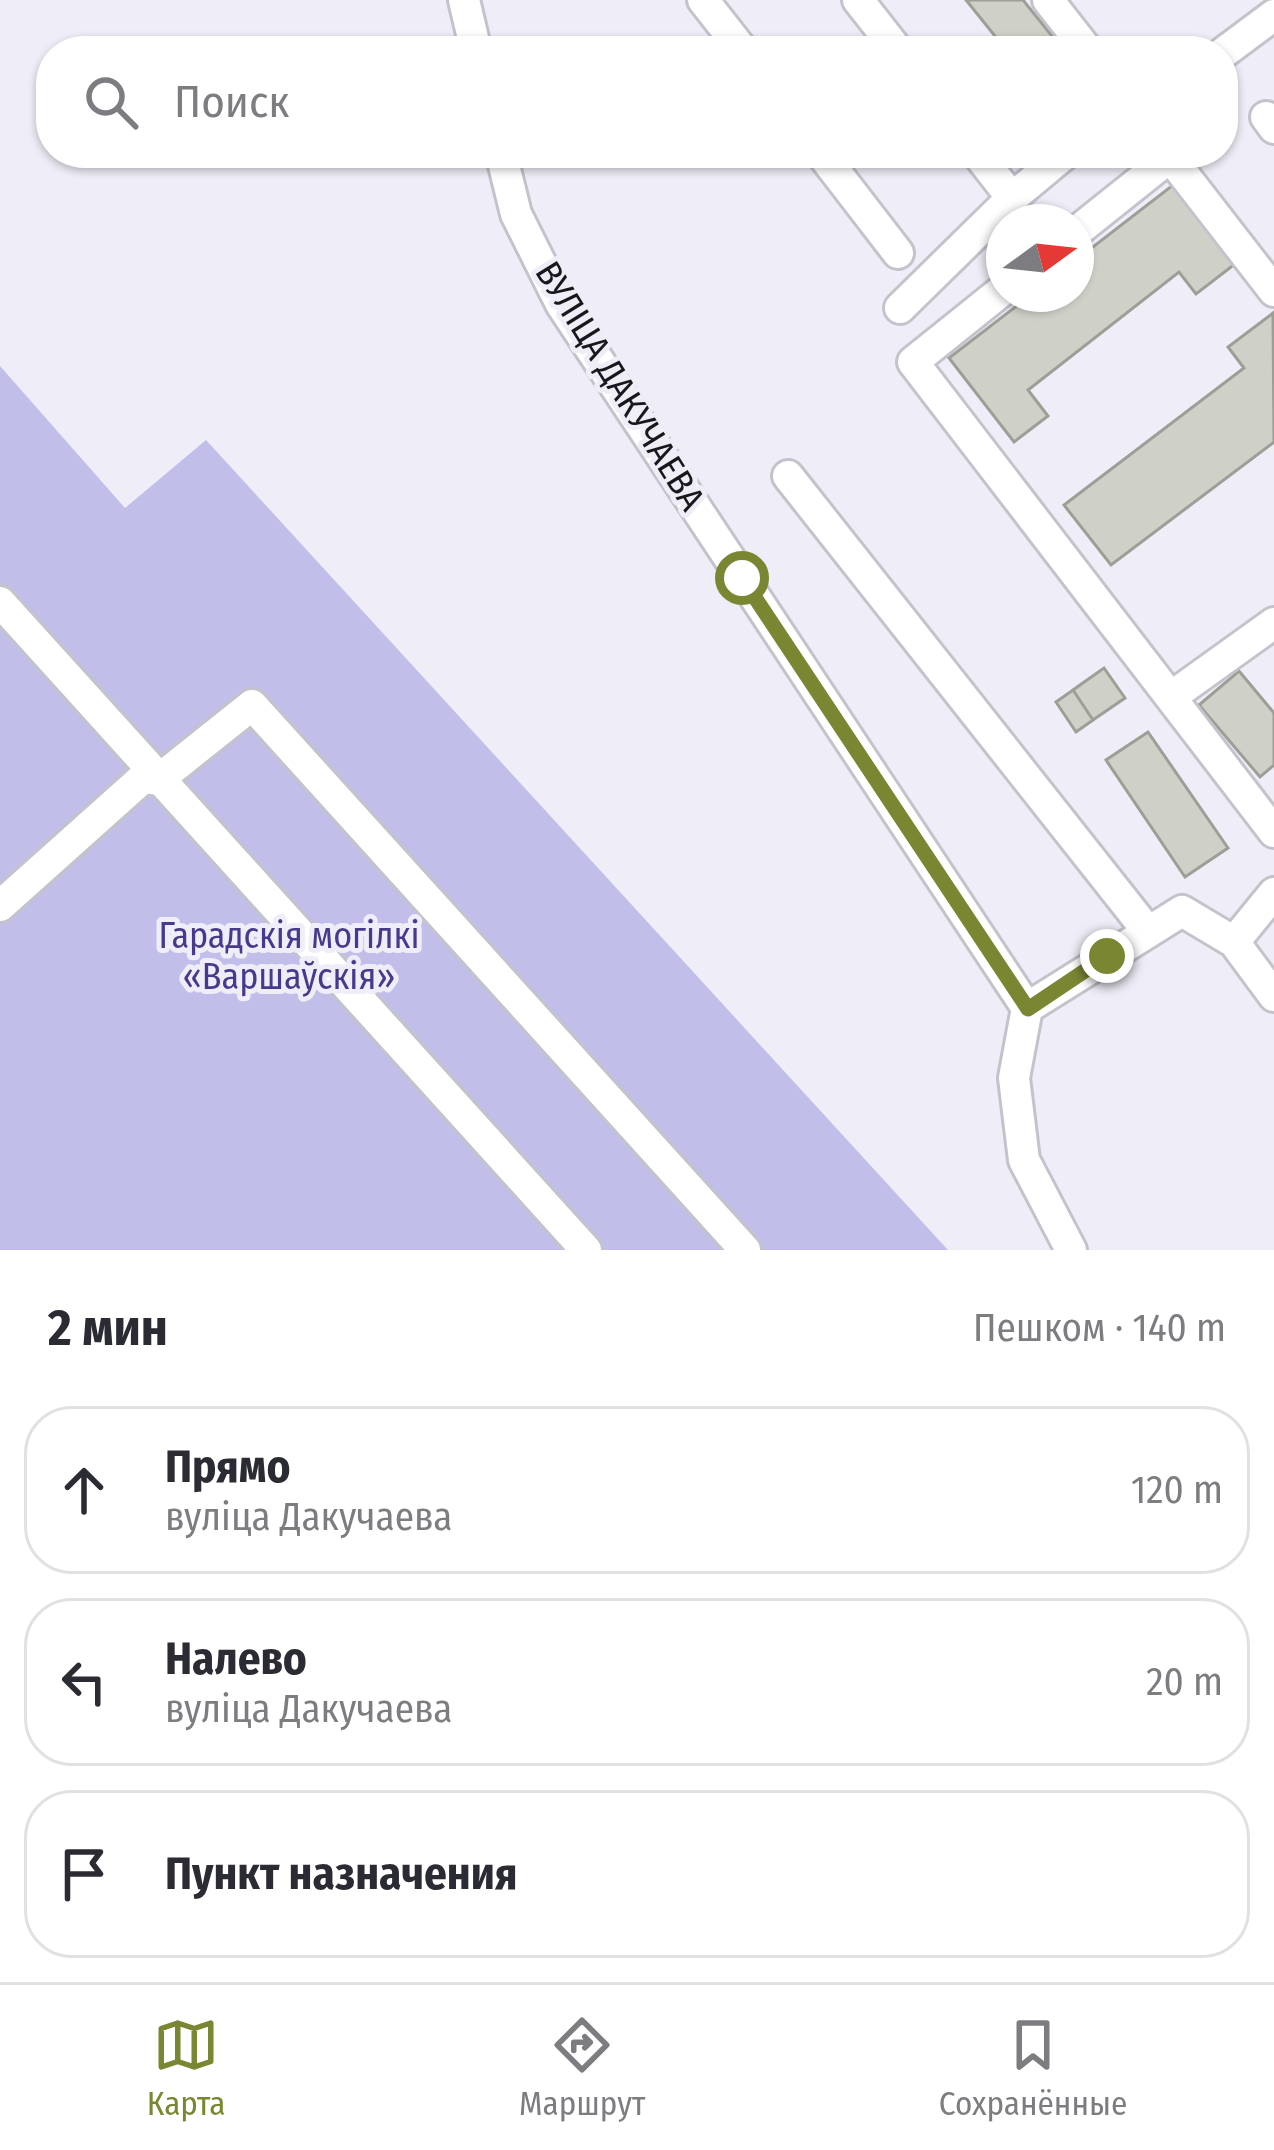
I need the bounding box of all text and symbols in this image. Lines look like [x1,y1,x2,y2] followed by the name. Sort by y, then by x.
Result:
[36,36,1238,168] search box
[78,69,144,135] icon: search
[174,75,289,129] text: Поиск
[986,204,1094,312] north arrow
[526,254,714,519] street label: ВУЛІЦА ДАКУЧАЕВА
[715,551,769,605] route start
[158,914,420,999] park label: Гарадскія могілкі «Варшаўскія»
[1080,929,1134,983] route end
[48,1297,168,1359] text: 2 мин
[973,1305,1226,1351] text: Пешком · 140 m
[165,1440,290,1494] text: Прямо
[51,1457,117,1523] icon: ahead
[1131,1467,1223,1513] text: 120 m
[165,1494,452,1540] text: вуліца Дакучаева
[165,1632,307,1686] text: Налево
[51,1649,117,1715] icon: left
[1146,1659,1223,1705] text: 20 m
[165,1686,452,1732] text: вуліца Дакучаева
[51,1841,117,1907] icon: arrive
[165,1847,518,1901] text: Пункт назначения
[147,2012,226,2124] tab: Карта
[519,2012,645,2124] tab: Маршрут
[939,2012,1127,2124] tab: Сохранённые

